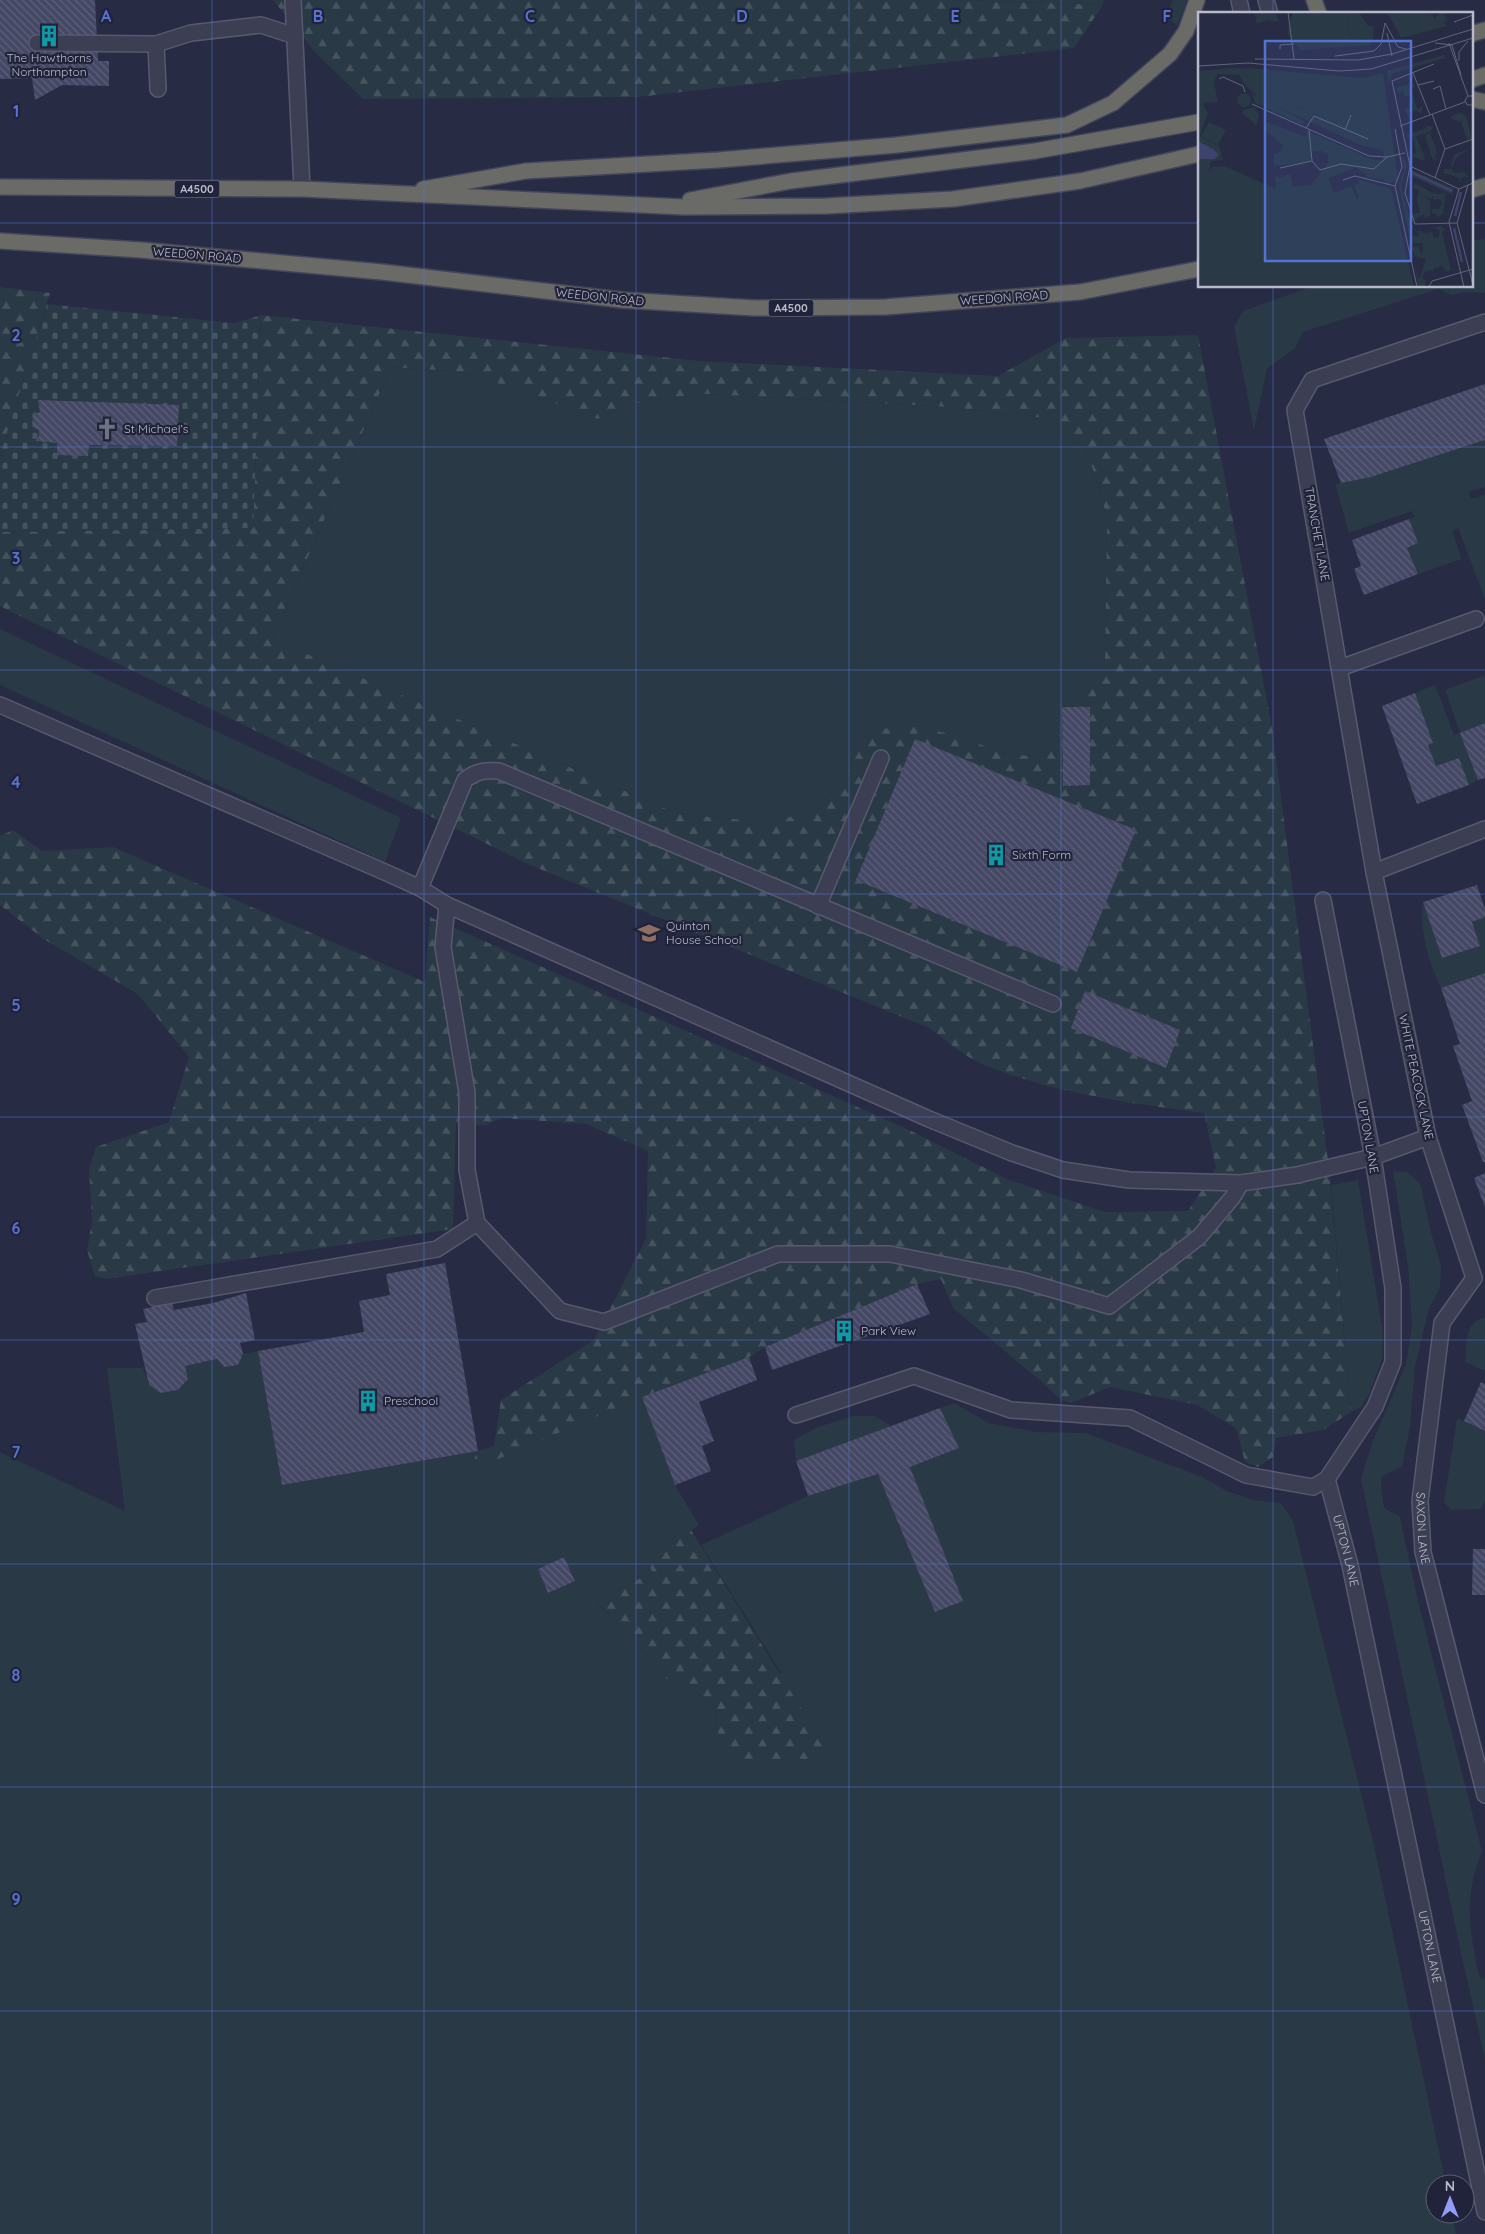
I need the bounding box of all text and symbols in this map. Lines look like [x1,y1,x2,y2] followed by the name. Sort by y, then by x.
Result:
[101,6,112,26] text: A
[313,6,323,26] text: B
[525,6,535,26] text: C
[736,6,748,26] text: D
[950,6,960,26] text: E
[1163,6,1172,26] text: F
[1198,12,1472,288] inset map
[36,23,62,49] building icon: The Hawthorns Northampton
[7,50,92,79] place label: The Hawthorns Northampton
[13,101,19,121] text: 1
[174,180,220,198] road number: A4500
[152,243,242,266] street label: WEEDON ROAD
[555,284,645,309] street label: WEEDON ROAD
[959,287,1049,308] street label: WEEDON ROAD
[768,300,814,316] road number: A4500
[11,325,21,345] text: 2
[94,416,120,442] church icon: St Michael’s
[124,421,189,436] place label: St Michael’s
[1302,486,1333,582] street label: TRANCHET LANE
[12,548,20,568] text: 3
[11,772,21,792] text: 4
[983,842,1009,868] building icon: Sixth Form
[1012,847,1071,862] place label: Sixth Form
[666,918,741,947] place label: Quinton House School
[636,920,662,946] school or university icon: Quinton House School
[11,995,21,1015] text: 5
[1396,1013,1437,1141] street label: WHITE PEACOCK LANE
[1355,1099,1382,1175] street label: UPTON LANE
[12,1218,21,1238] text: 6
[831,1318,857,1344] building icon: Park View
[861,1323,916,1338] place label: Park View
[355,1388,381,1414] building icon: Preschool
[384,1393,438,1408] place label: Preschool
[12,1442,21,1462] text: 7
[1413,1491,1434,1566] street label: SAXON LANE
[1330,1513,1362,1588] street label: UPTON LANE
[12,1665,21,1685] text: 8
[11,1889,21,1909] text: 9
[1415,1909,1445,1984] street label: UPTON LANE
[1425,2174,1475,2224] north arrow
[1445,2177,1455,2195] text: N

